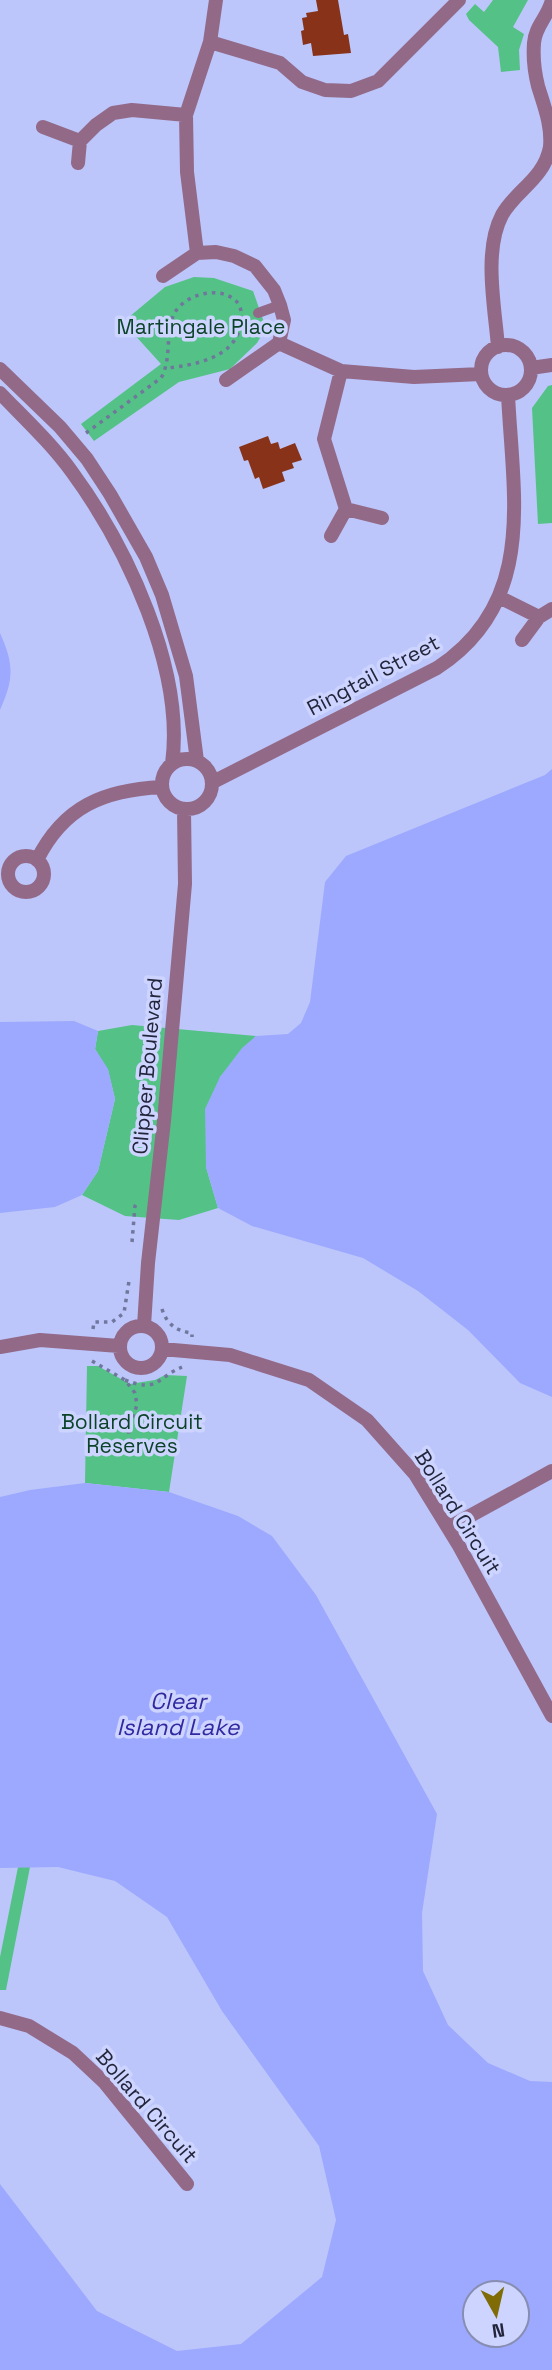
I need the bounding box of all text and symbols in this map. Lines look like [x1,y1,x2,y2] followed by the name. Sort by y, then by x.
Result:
[117,313,285,340] park label: Martingale Place
[302,629,444,721] street label: Ringtail Street
[126,976,168,1156] street label: Clipper Boulevard
[61,1408,203,1459] park label: Bollard Circuit Reserves
[409,1445,507,1579] street label: Bollard Circuit
[117,1686,241,1742] water label: Clear Island Lake
[90,2044,204,2168] street label: Bollard Circuit
[461,2279,531,2349] north arrow
[490,2317,506,2344] text: N

